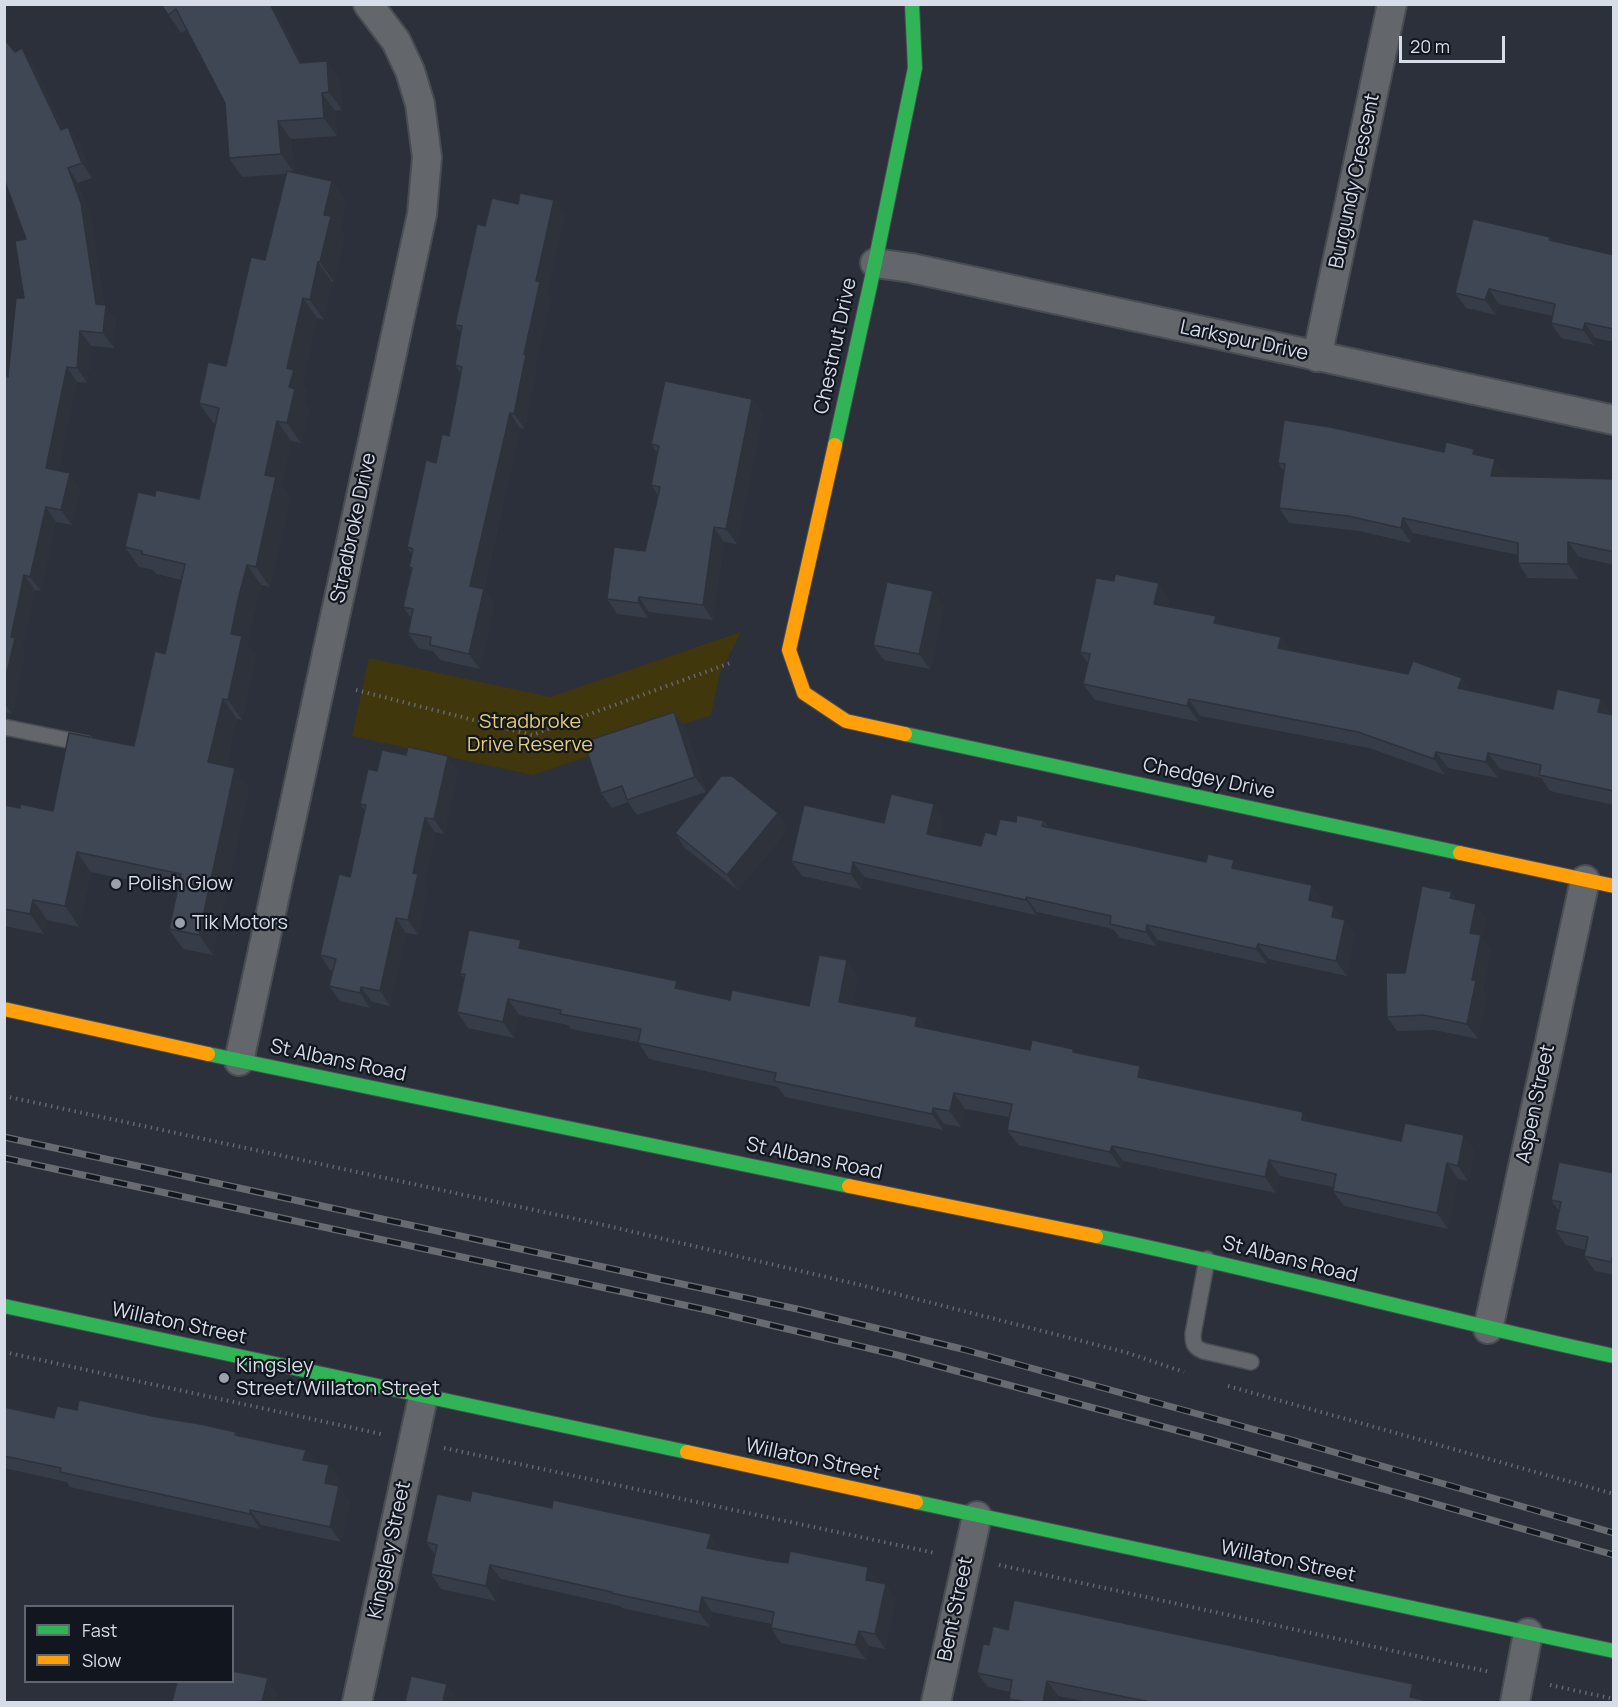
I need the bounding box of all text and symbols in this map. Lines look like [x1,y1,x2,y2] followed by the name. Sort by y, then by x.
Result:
[1402,24,1508,62] scale bar
[1410,34,1450,58] text: 20 m
[1325,91,1385,271] street label: Burgundy Crescent
[810,276,862,416] street label: Chestnut Drive
[1178,316,1310,366] street label: Larkspur Drive
[326,451,382,605] street label: Stradbroke Drive
[467,710,593,757] park label: Stradbroke Drive Reserve
[1141,753,1277,805] street label: Chedgey Drive
[128,872,233,896] place label: Polish Glow
[109,877,123,891] marker: Polish Glow
[192,911,288,935] place label: Tik Motors
[173,916,187,930] marker: Tik Motors
[268,1035,408,1087] street label: St Albans Road
[1512,1042,1560,1166] street label: Aspen Street
[744,1133,884,1185] street label: St Albans Road
[1220,1232,1360,1288] street label: St Albans Road
[109,1298,249,1350] street label: Willaton Street
[236,1354,440,1401] place label: Kingsley Street/Willaton Street
[217,1371,231,1385] marker: Kingsley Street/Willaton Street
[743,1434,883,1486] street label: Willaton Street
[364,1479,416,1621] street label: Kingsley Street
[1218,1536,1358,1588] street label: Willaton Street
[933,1555,979,1663] street label: Bent Street
[24,1605,234,1683] legend
[82,1618,117,1642] text: Fast
[82,1648,121,1672] text: Slow

